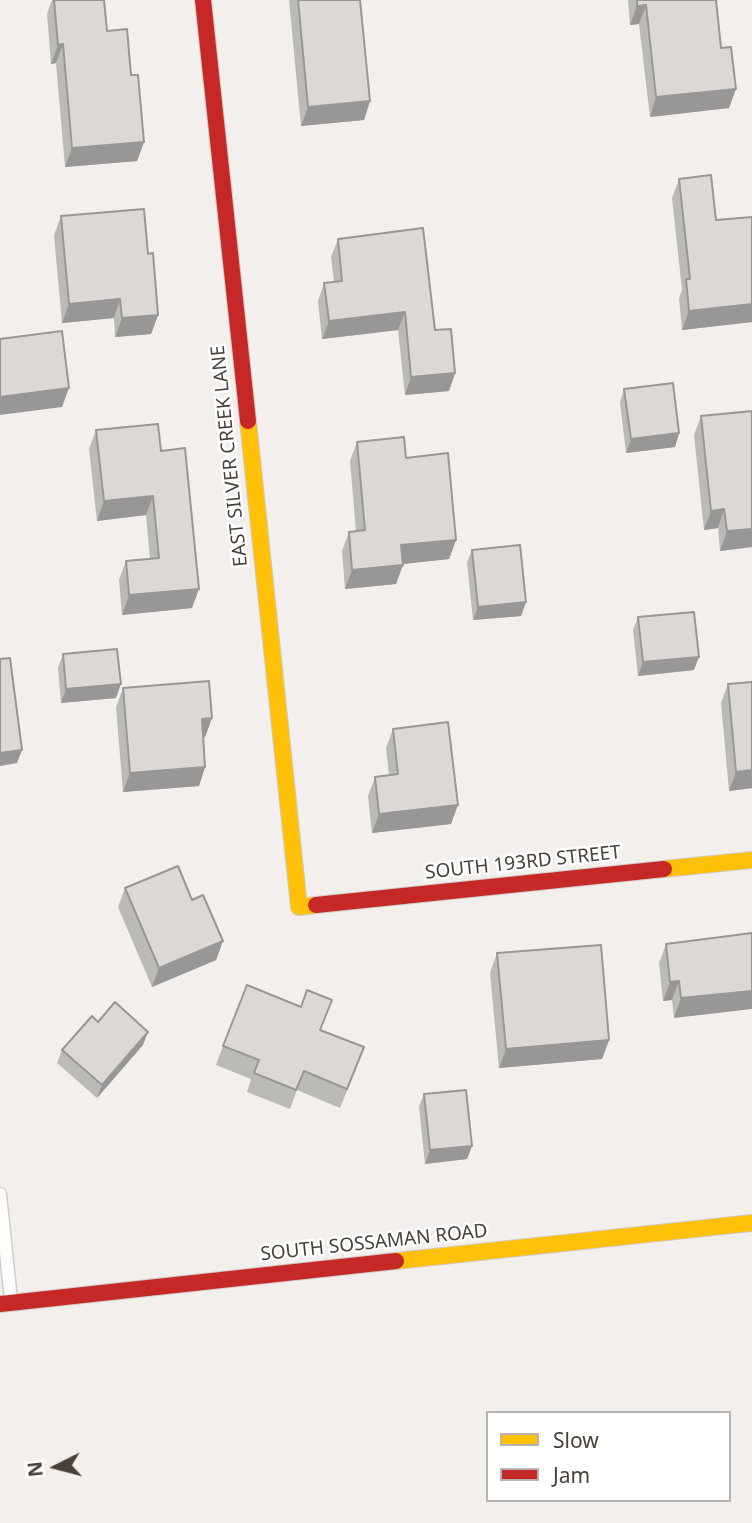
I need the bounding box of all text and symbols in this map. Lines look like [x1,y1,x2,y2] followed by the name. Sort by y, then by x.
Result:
[207,344,253,568] street label: EAST SILVER CREEK LANE
[424,841,622,885] street label: SOUTH 193RD STREET
[259,1220,489,1266] street label: SOUTH SOSSAMAN ROAD
[486,1411,731,1502] legend
[553,1426,599,1454] text: Slow
[21,1432,91,1502] north arrow
[21,1460,49,1478] text: N
[553,1461,590,1489] text: Jam

